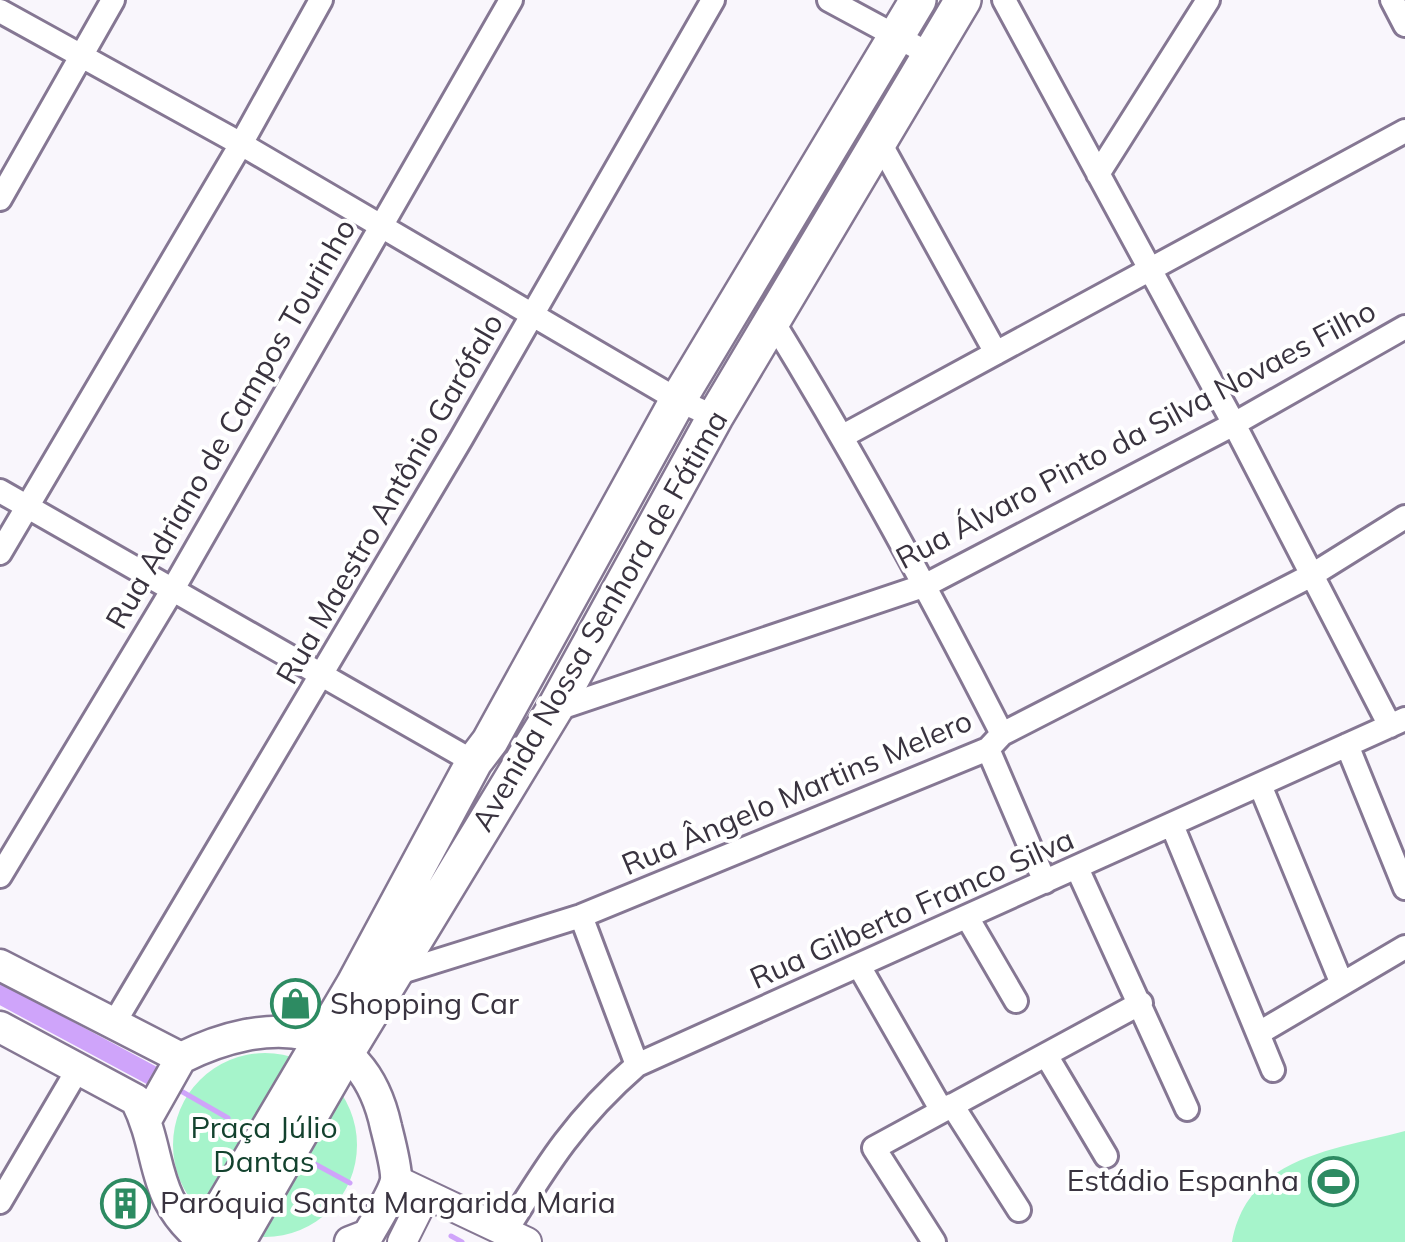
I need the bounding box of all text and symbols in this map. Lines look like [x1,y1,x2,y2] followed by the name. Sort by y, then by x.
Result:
[97,212,363,635] street label: Rua Adriano de Campos Tourinho
[889,291,1382,577] street label: Rua Álvaro Pinto da Silva Novaes Filho
[267,306,511,691] street label: Rua Maestro Antônio Garófalo
[463,403,736,838] street label: Avenida Nossa Senhora de Fátima
[616,701,977,883] street label: Rua Ângelo Martins Melero
[744,819,1079,997] street label: Rua Gilberto Franco Silva
[269,978,321,1030] shop icon: Shopping Car
[330,984,519,1022] place label: Shopping Car
[190,1108,338,1180] park label: Praça Júlio Dantas
[1308,1155,1360,1207] sports icon: Estádio Espanha
[1067,1161,1299,1199] place label: Estádio Espanha
[99,1177,151,1229] building icon: Paróquia Santa Margarida Maria
[160,1183,616,1221] place label: Paróquia Santa Margarida Maria

